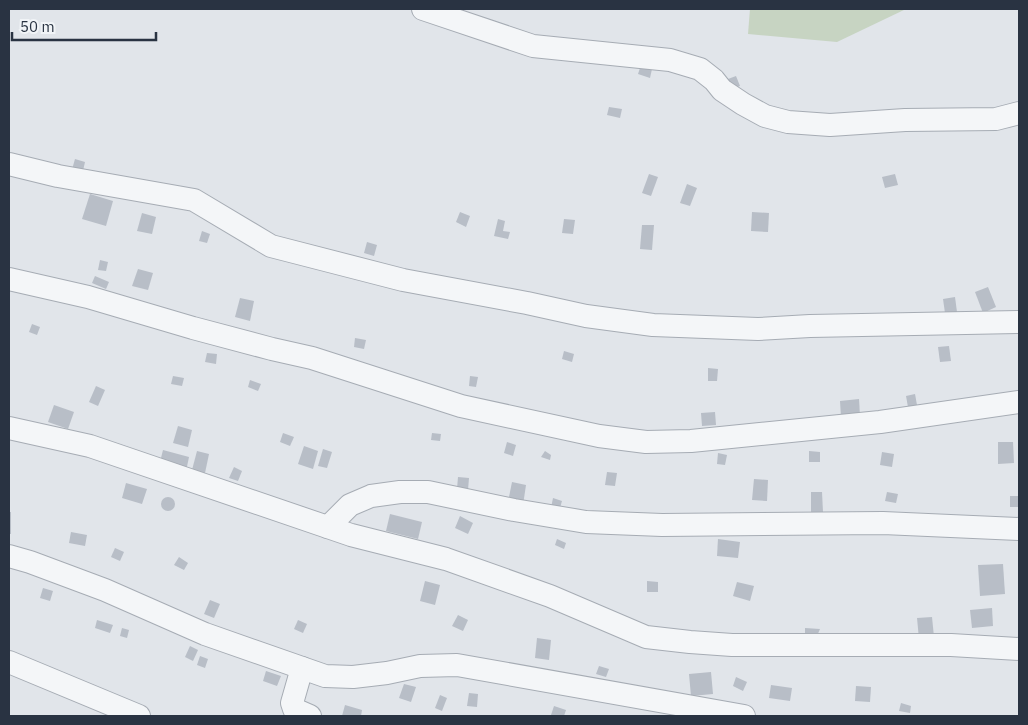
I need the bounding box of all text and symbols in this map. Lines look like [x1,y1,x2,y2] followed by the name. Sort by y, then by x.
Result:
[12,10,156,42] scale bar
[20,17,55,36] text: 50 m

